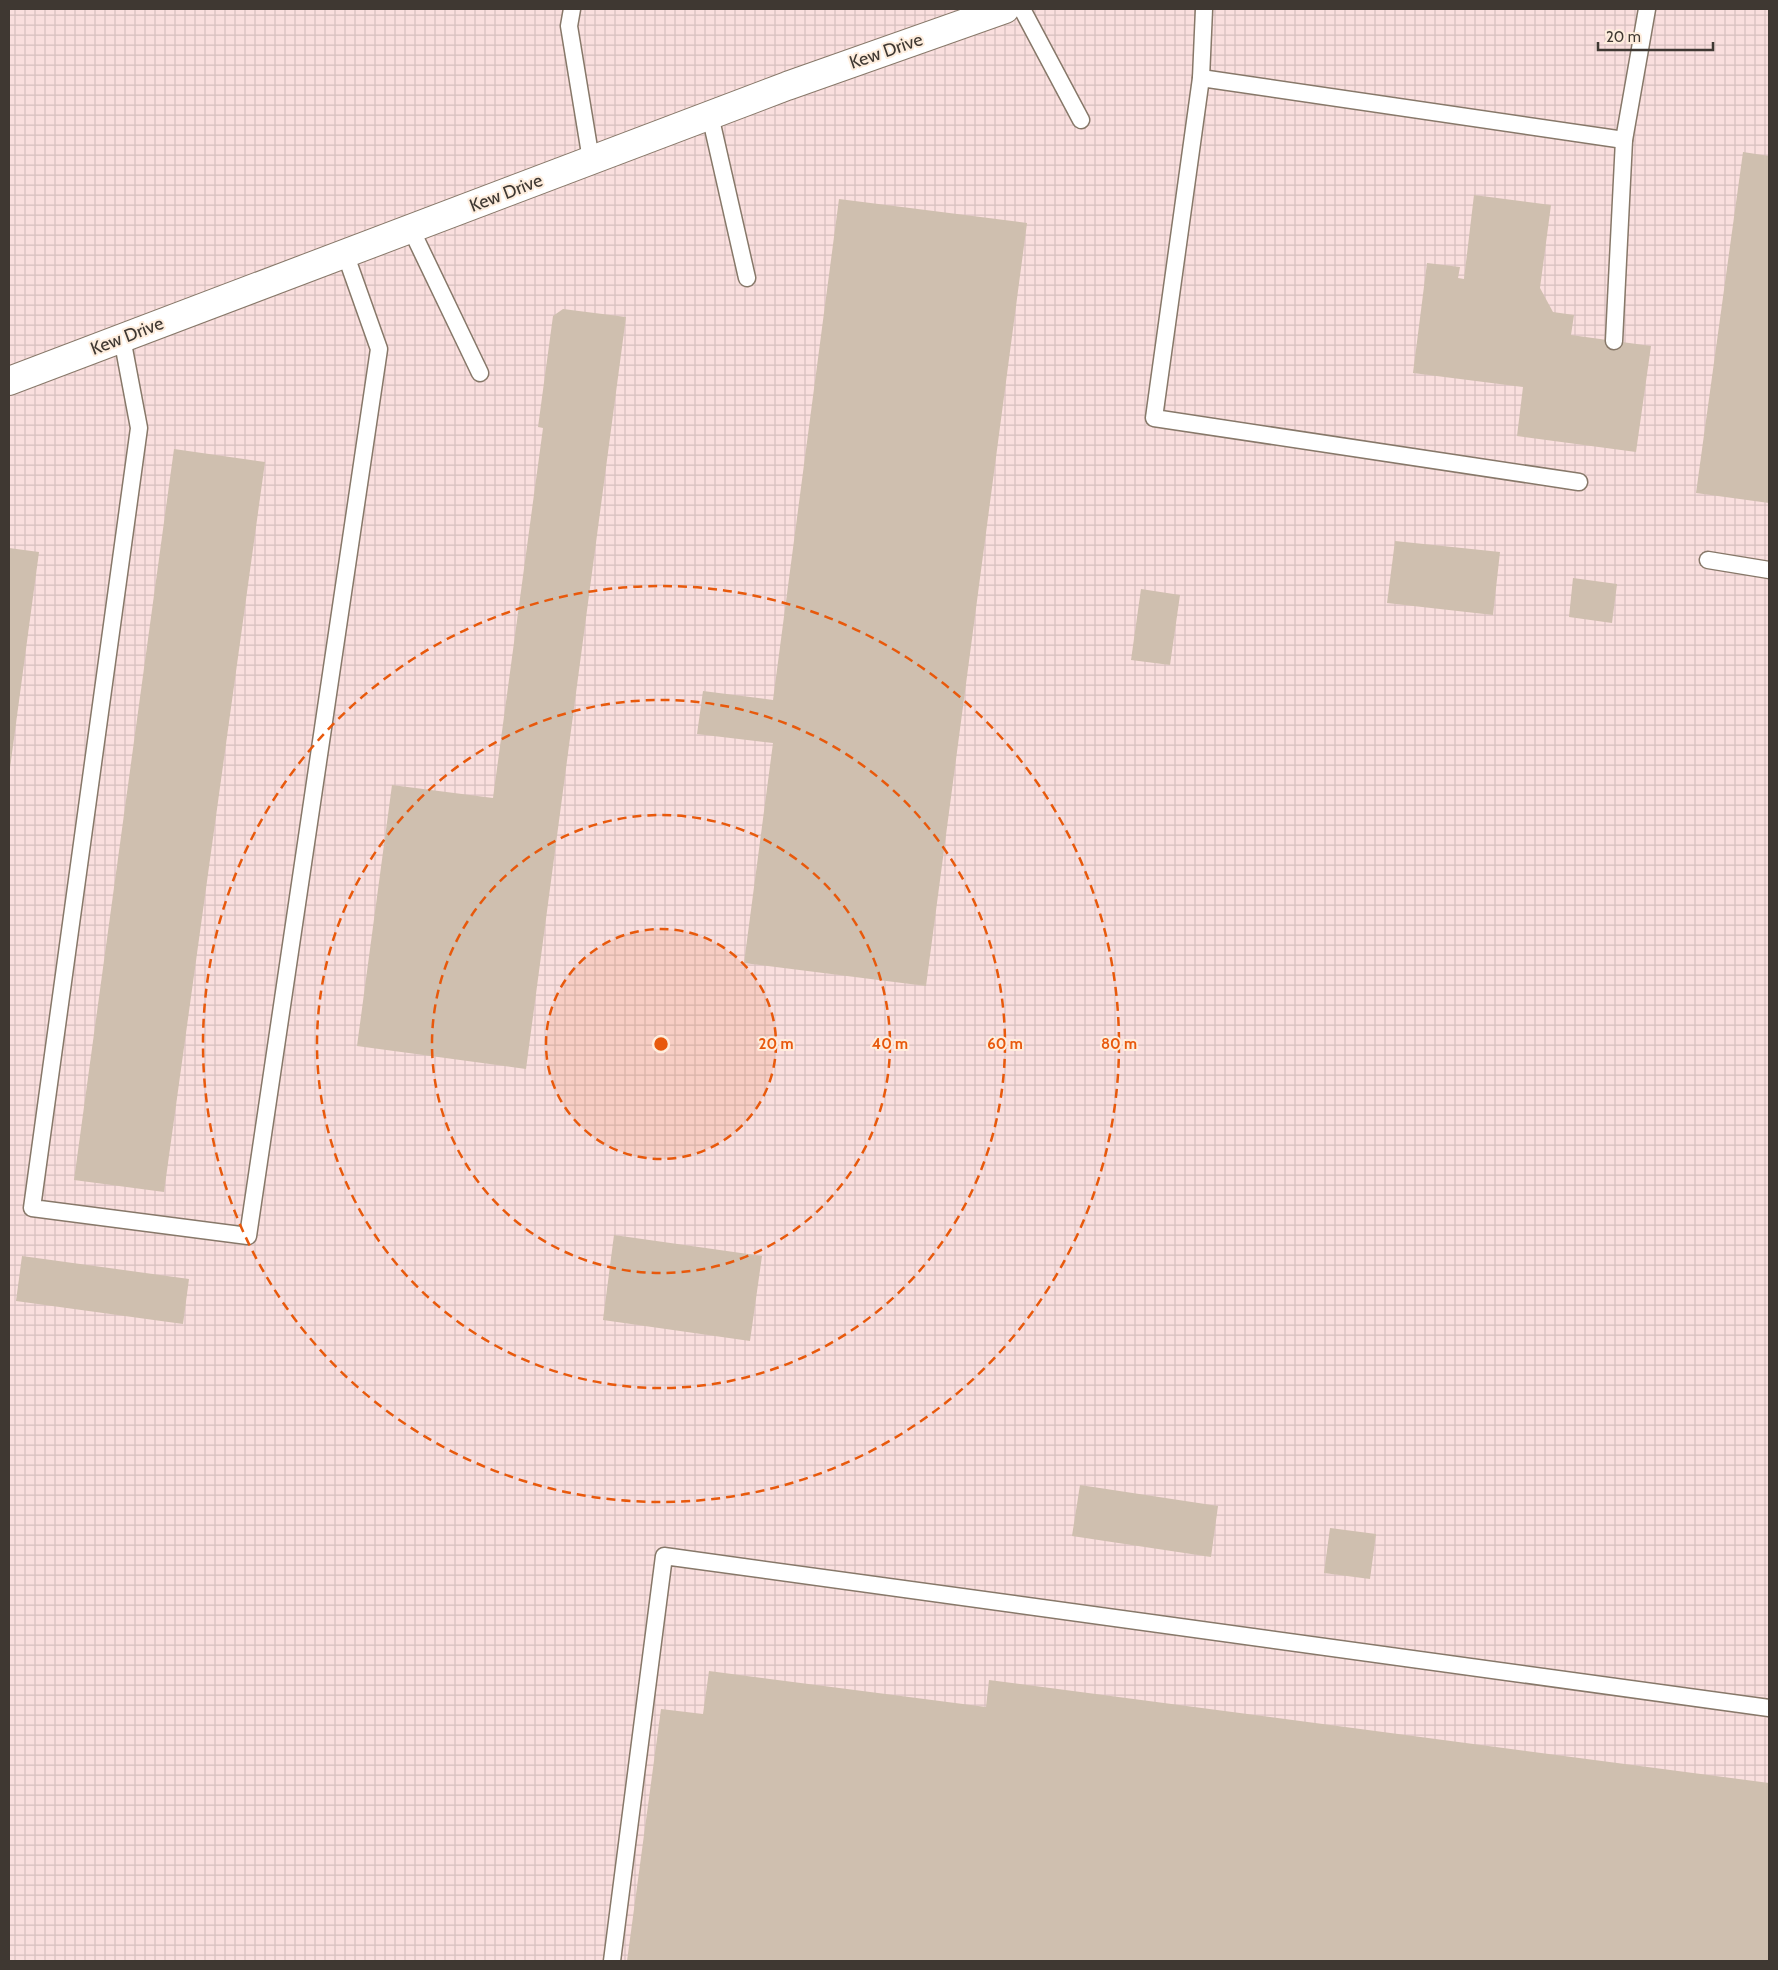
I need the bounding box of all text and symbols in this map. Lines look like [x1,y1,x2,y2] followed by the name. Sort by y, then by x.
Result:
[1598,20,1713,52] scale bar
[846,28,926,74] street label: Kew Drive
[1606,28,1641,46] text: 20 m
[466,169,546,217] street label: Kew Drive
[87,312,167,360] street label: Kew Drive
[652,1035,670,1053] centre of rings
[759,1035,793,1053] text: 20 m
[872,1035,908,1053] text: 40 m
[987,1035,1023,1053] text: 60 m
[1101,1035,1137,1053] text: 80 m

